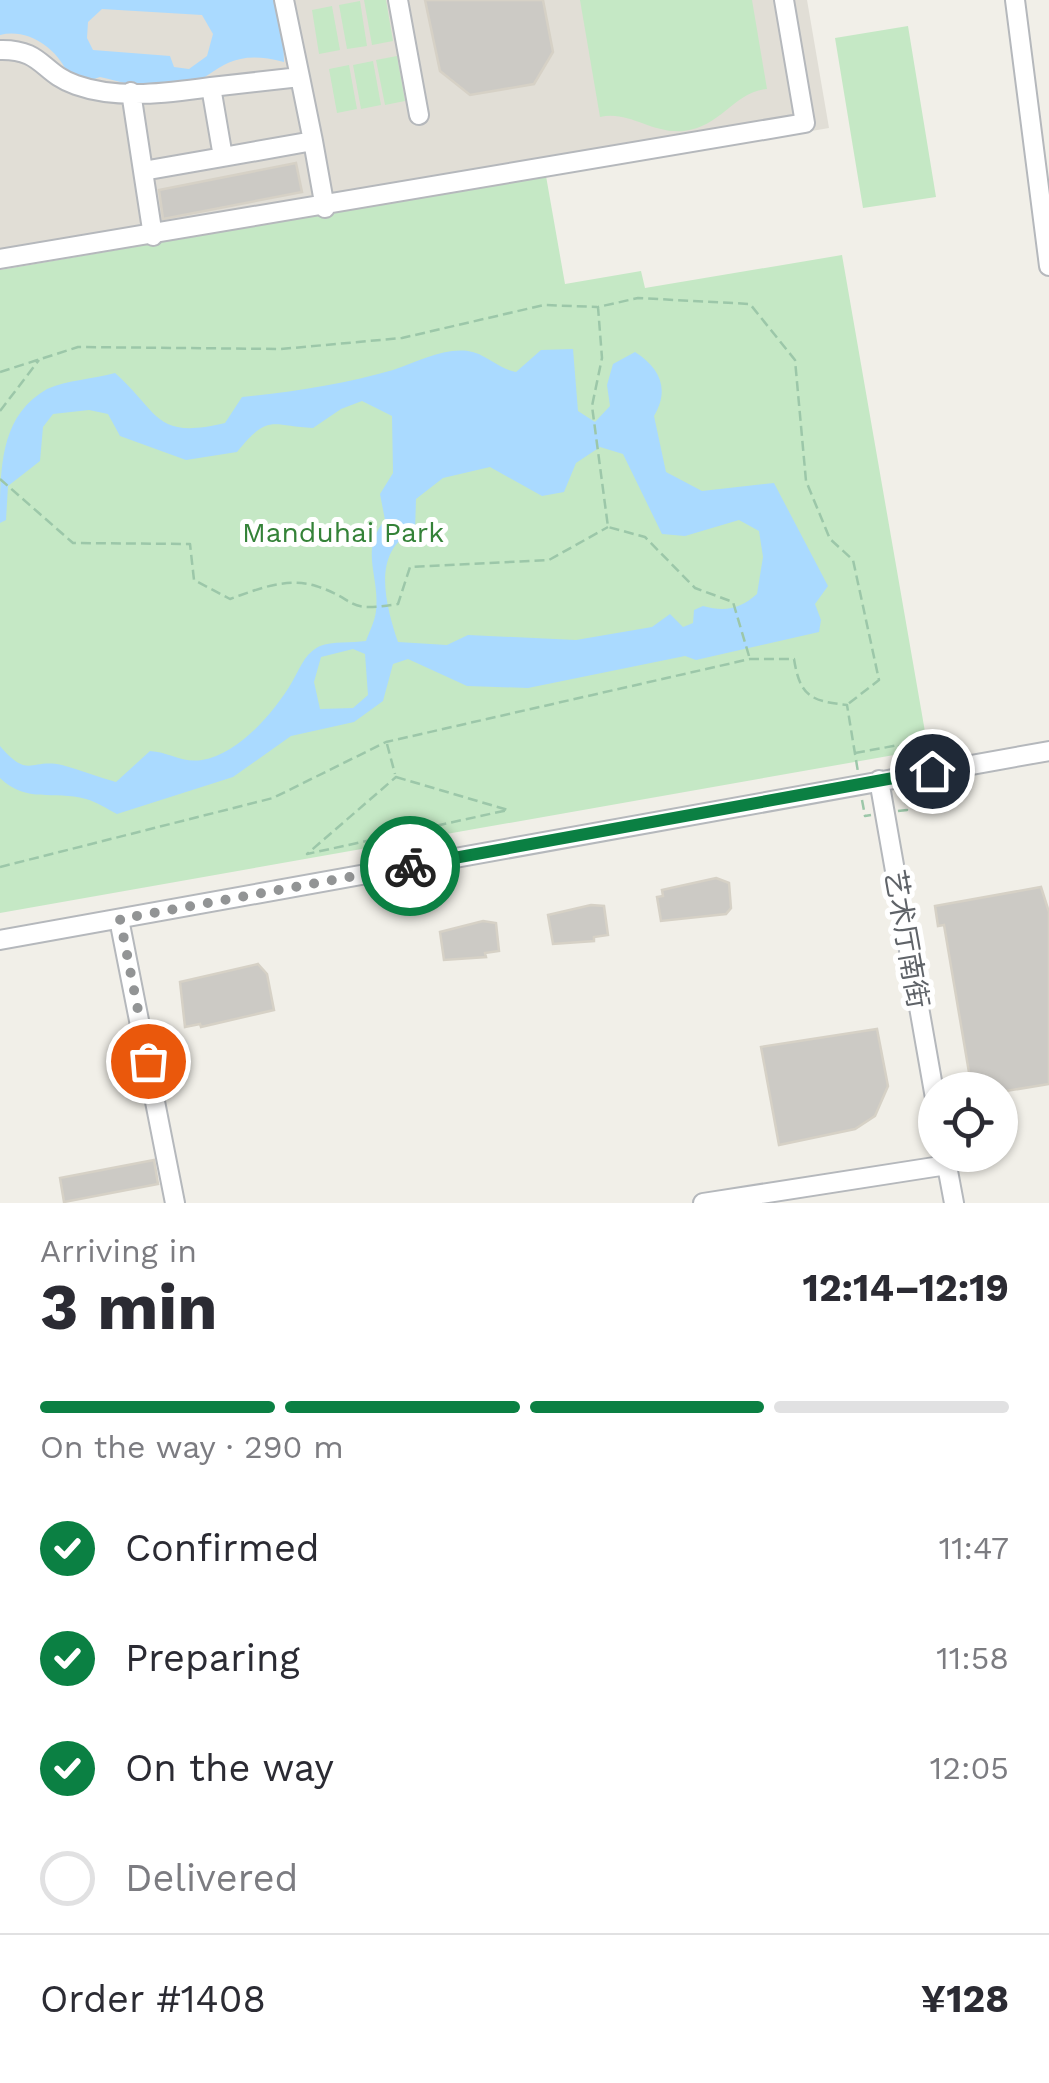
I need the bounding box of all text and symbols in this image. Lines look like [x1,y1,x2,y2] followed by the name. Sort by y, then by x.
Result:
[242,516,444,549] park label: Manduhai Park
[890,729,975,814] pin
[905,744,960,799] icon: home
[360,816,460,916] courier
[383,839,438,894] icon: bike
[878,867,935,1011] street label: 艺术厅南街
[106,1019,191,1104] pin
[121,1034,176,1089] icon: bag
[918,1072,1018,1172] map controls
[918,1072,1018,1172] button: locate
[40,1232,197,1270] text: Arriving in
[803,1266,1009,1310] text: 12:14–12:19
[40,1269,218,1345] text: 3 min
[40,1428,344,1466] text: On the way · 290 m
[40,1521,95,1576] icon: check
[125,1526,320,1570] text: Confirmed
[939,1529,1009,1567] text: 11:47
[40,1631,95,1686] icon: check
[125,1636,300,1680] text: Preparing
[936,1639,1009,1677] text: 11:58
[40,1741,95,1796] icon: check
[125,1746,334,1790] text: On the way
[930,1749,1009,1787] text: 12:05
[125,1856,298,1900] text: Delivered
[40,1977,266,2021] text: Order #1408
[921,1977,1009,2021] text: ¥128

